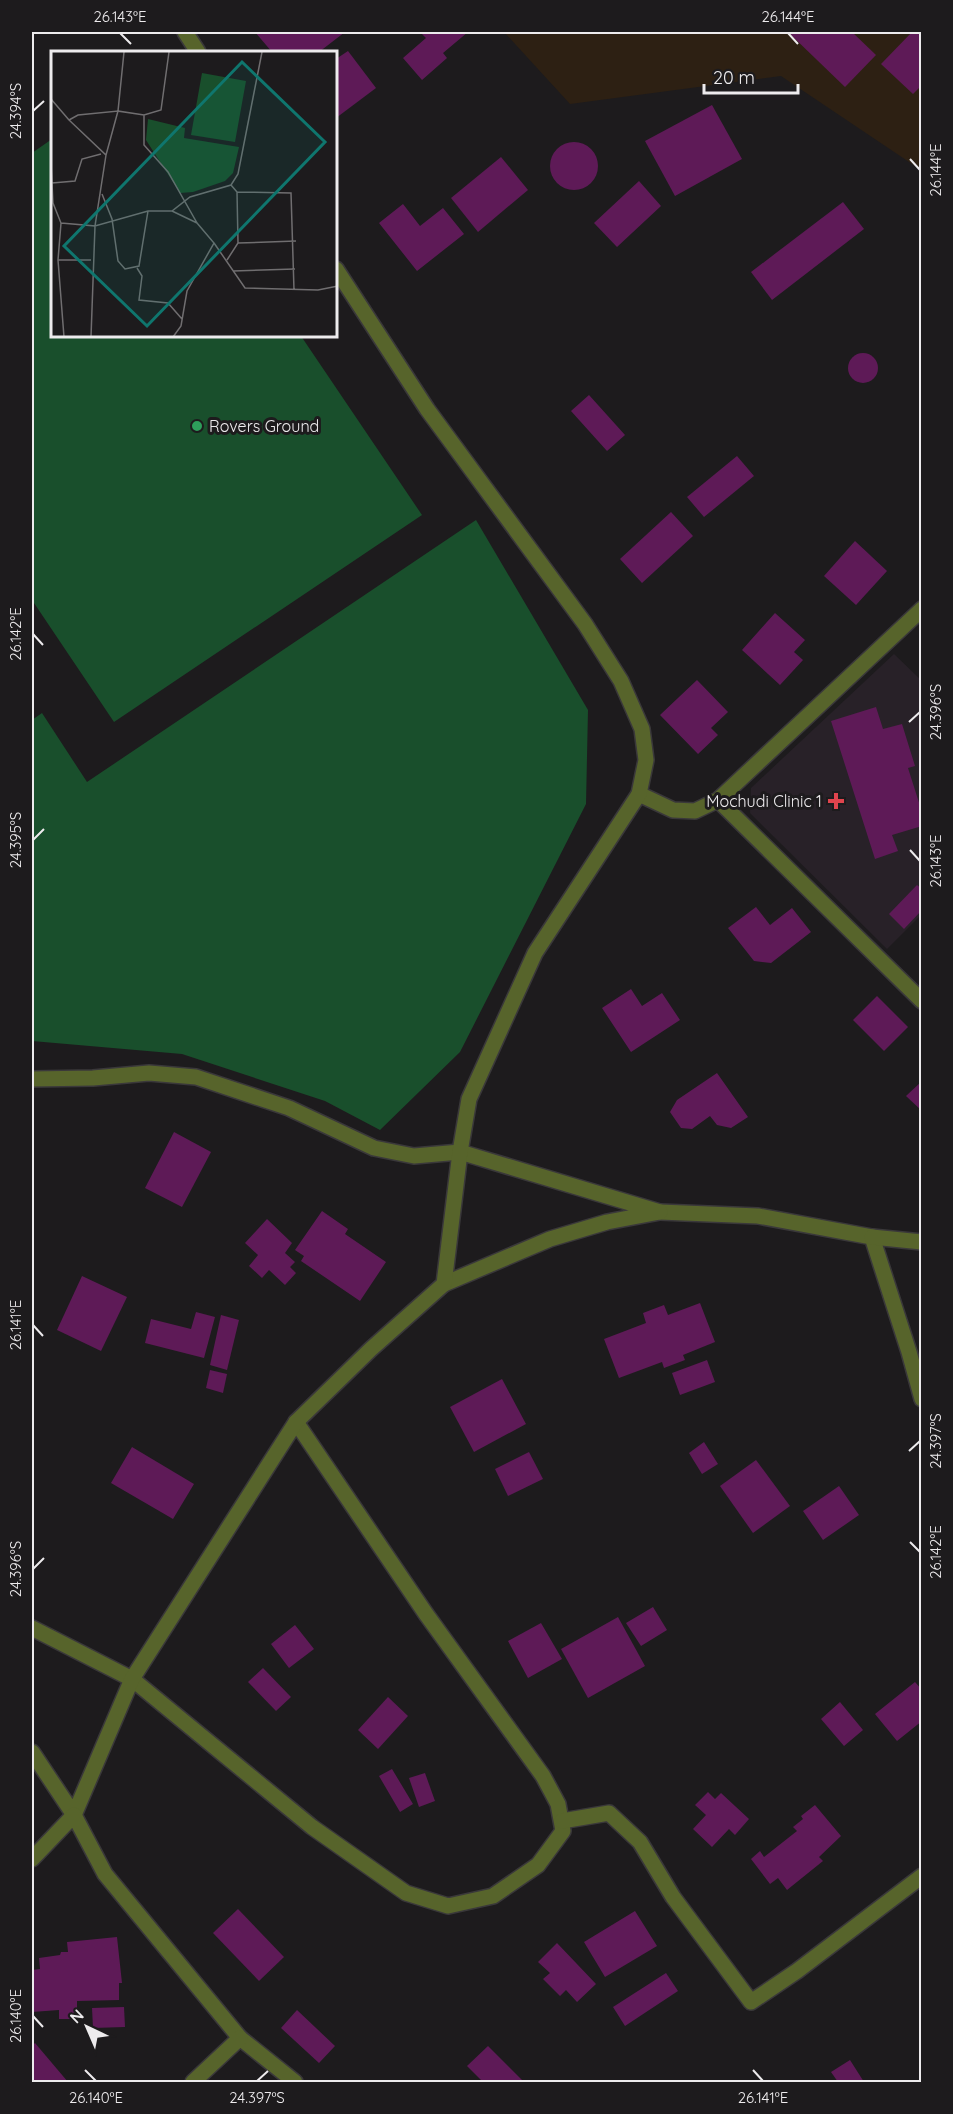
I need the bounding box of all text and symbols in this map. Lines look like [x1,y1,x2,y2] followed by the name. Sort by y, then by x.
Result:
[93,7,147,26] text: 26.143°E
[761,7,815,26] text: 26.144°E
[51,51,338,338] inset map
[704,57,798,95] scale bar
[713,66,755,89] text: 20 m
[6,83,25,139] text: 24.394°S
[926,143,945,197] text: 26.144°E
[209,416,319,436] place label: Rovers Ground
[190,419,204,433] marker: Rovers Ground
[6,607,25,661] text: 26.142°E
[926,684,945,740] text: 24.396°S
[706,791,822,811] place label: Mochudi Clinic 1
[827,792,845,810] marker: Mochudi Clinic 1
[6,812,25,868] text: 24.395°S
[926,834,945,888] text: 26.143°E
[6,1300,25,1350] text: 26.141°E
[926,1413,945,1469] text: 24.397°S
[926,1525,945,1579] text: 26.142°E
[6,1541,25,1597] text: 24.396°S
[6,1989,25,2043] text: 26.140°E
[57,1997,117,2057] north arrow
[65,2005,88,2027] text: N
[69,2088,123,2107] text: 26.140°E
[229,2088,285,2107] text: 24.397°S
[738,2088,788,2107] text: 26.141°E

